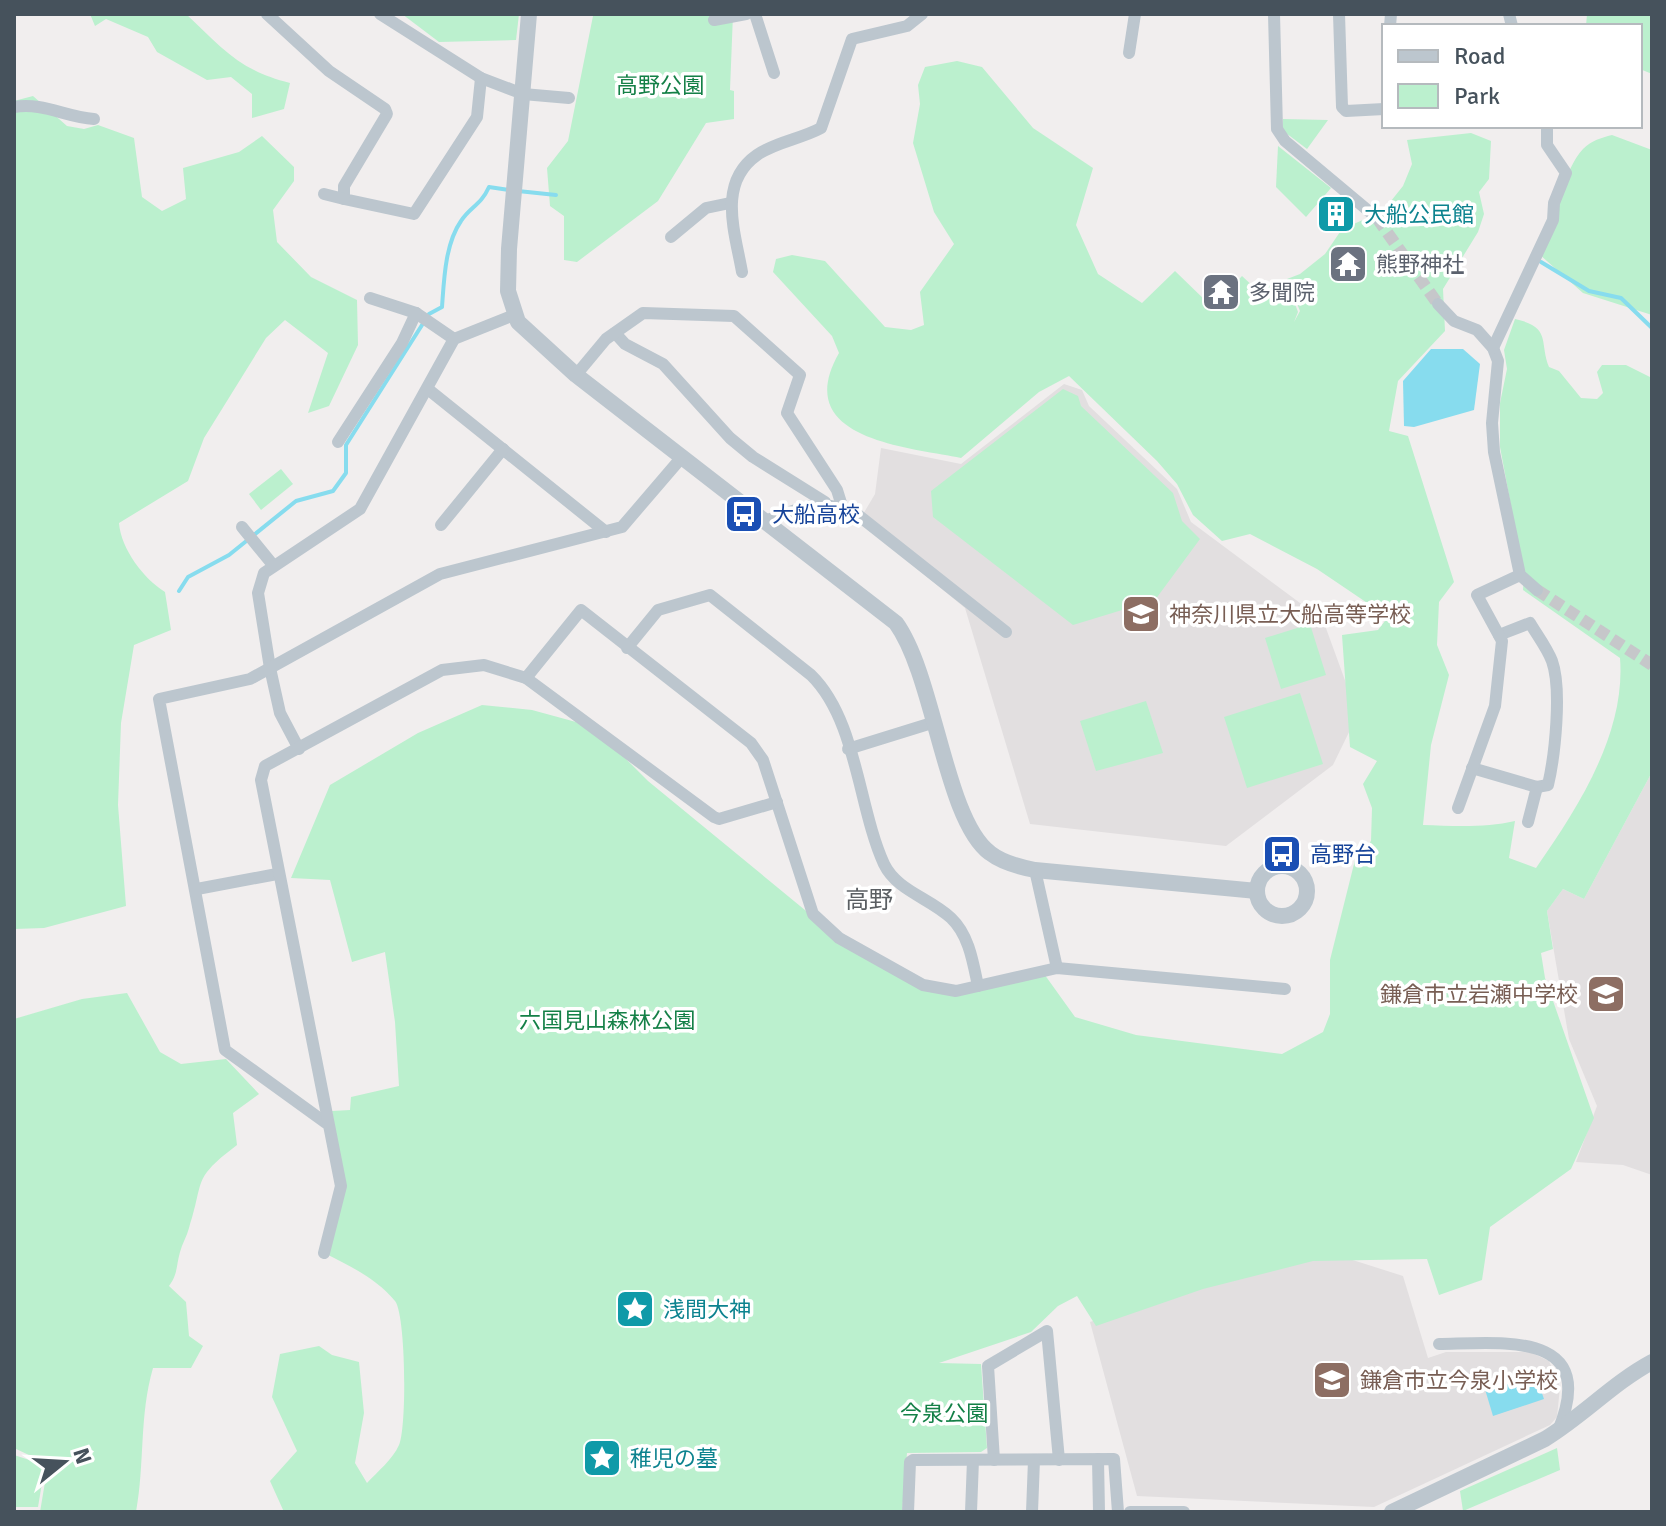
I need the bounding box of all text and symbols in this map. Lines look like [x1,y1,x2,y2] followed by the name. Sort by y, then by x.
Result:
[1382,24,1642,128] legend
[1454,41,1505,71] text: Road
[616,72,704,99] park label: 高野公園
[1454,81,1500,111] text: Park
[1315,193,1357,235] building icon: 大船公民館
[1364,201,1474,228] place label: 大船公民館
[1327,243,1369,285] temple icon: 熊野神社
[1376,251,1464,278] place label: 熊野神社
[1200,271,1242,313] temple icon: 多聞院
[1249,279,1315,306] place label: 多聞院
[723,493,765,535] bus stop icon: 大船高校
[772,501,860,528] place label: 大船高校
[1120,593,1162,635] school or university icon: 神奈川県立大船高等学校
[1169,601,1411,628] place label: 神奈川県立大船高等学校
[1261,833,1303,875] bus stop icon: 高野台
[1310,841,1376,868] place label: 高野台
[845,885,893,915] district label: 高野
[1585,973,1627,1015] school or university icon: 鎌倉市立岩瀬中学校
[1380,981,1578,1008] place label: 鎌倉市立岩瀬中学校
[519,1007,695,1034] park label: 六国見山森林公園
[614,1288,656,1330] place icon: 浅間大神
[663,1296,751,1323] place label: 浅間大神
[1311,1359,1353,1401] school or university icon: 鎌倉市立今泉小学校
[1360,1367,1558,1394] place label: 鎌倉市立今泉小学校
[900,1400,988,1427] park label: 今泉公園
[24,1422,104,1502] north arrow
[581,1437,623,1479] place icon: 稚児の墓
[67,1445,98,1467] text: N
[630,1445,718,1472] place label: 稚児の墓

